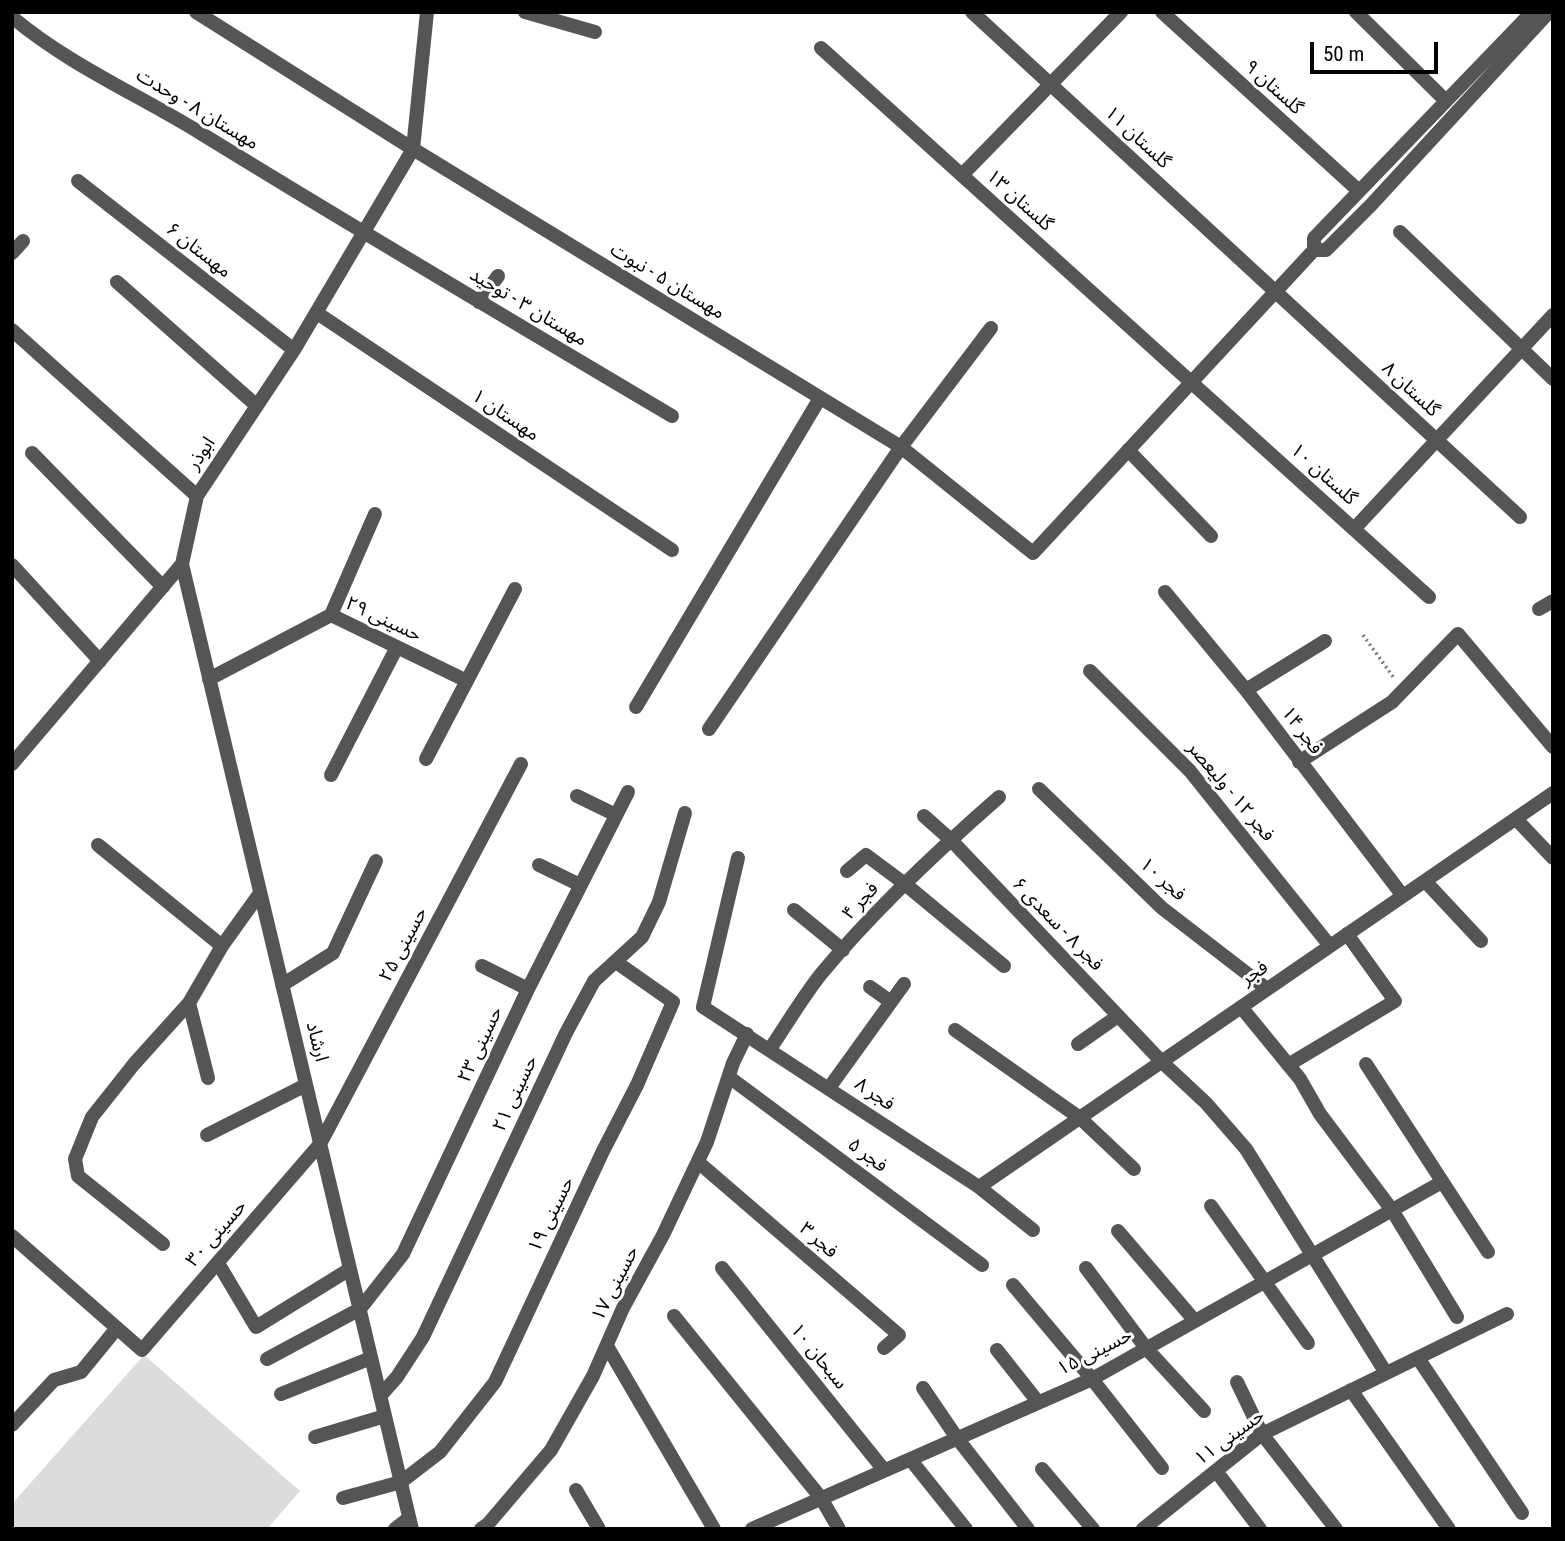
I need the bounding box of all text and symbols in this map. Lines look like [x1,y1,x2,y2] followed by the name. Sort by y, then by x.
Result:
[1313,28,1441,72] scale bar
[1323,42,1364,66] text: 50 m
[1239,56,1307,120] street label: گلستان ۹
[132,65,262,155] street label: مهستان ۸ - وحدت
[1099,102,1175,174] street label: گلستان ۱۱
[981,165,1057,237] street label: گلستان ۱۳
[161,218,235,284] street label: مهستان ۶
[606,239,728,325] street label: مهستان ۵ - نبوت
[465,264,591,352] street label: مهستان ۳ - توحید
[1376,358,1444,422] street label: گلستان ۸
[467,385,543,447] street label: مهستان ۱
[183,433,221,475] street label: ابوذر
[1285,439,1361,511] street label: گلستان ۱۰
[341,593,425,647] street label: حسینی ۲۹
[1276,702,1326,760] street label: فجر ۱۴
[1182,737,1278,847] street label: فجر ۱۲ - ولیعصر
[1134,853,1190,907] street label: فجر ۱۰
[1007,873,1107,977] street label: فجر ۸ - سعدی ۶
[838,878,884,926] street label: فجر ۴
[375,904,433,986] street label: حسینی ۲۵
[1237,957,1273,991] street label: فجر
[454,1003,508,1087] street label: حسینی ۲۳
[300,1020,332,1064] street label: ارشاد
[489,1052,543,1136] street label: حسینی ۲۱
[850,1073,898,1117] street label: فجر ۸
[843,1134,891,1178] street label: فجر ۵
[524,1174,580,1256] street label: حسینی ۱۹
[182,1196,252,1272] street label: حسینی ۳۰
[794,1218,842,1264] street label: فجر ۳
[587,1243,645,1325] street label: حسینی ۱۷
[785,1319,851,1395] street label: سبحان ۱۰
[1054,1324,1136,1382] street label: حسینی ۱۵
[1191,1405,1269,1471] street label: حسینی ۱۱

